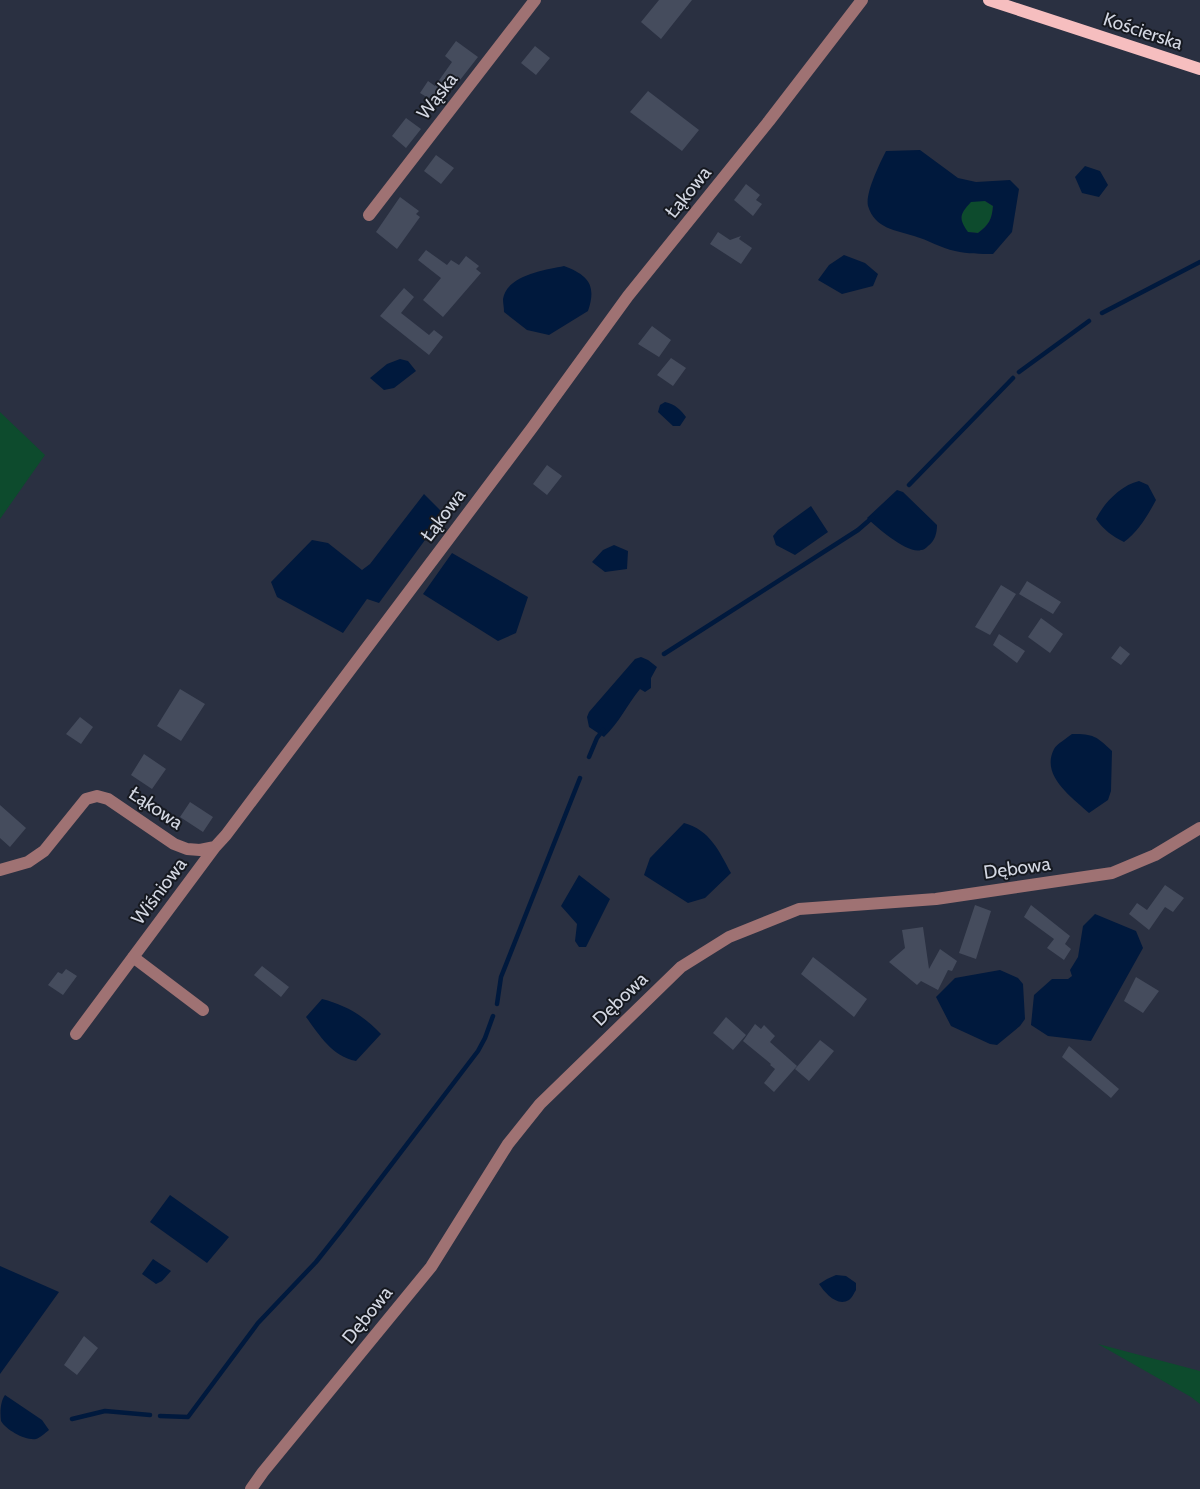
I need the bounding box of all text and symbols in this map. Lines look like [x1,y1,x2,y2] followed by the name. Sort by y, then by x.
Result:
[1100,7,1186,55] street label: Kościerska
[412,68,462,124] street label: Wąska
[660,161,716,223] street label: Łąkowa
[416,484,470,546] street label: Łąkowa
[125,782,187,834] street label: Łąkowa
[982,852,1052,884] street label: Dębowa
[126,853,192,929] street label: Wiśniowa
[588,967,652,1031] street label: Dębowa
[337,1282,397,1348] street label: Dębowa

